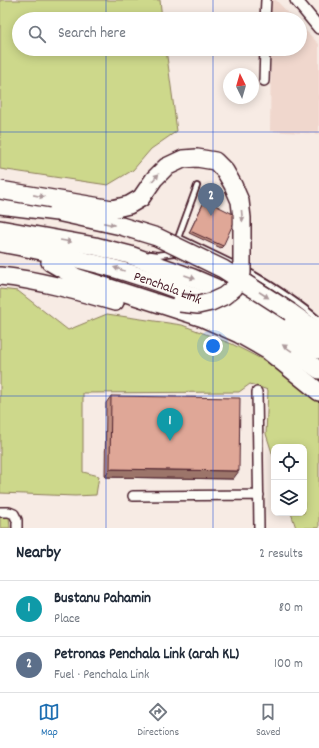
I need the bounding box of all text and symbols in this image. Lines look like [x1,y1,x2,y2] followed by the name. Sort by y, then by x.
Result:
[12,12,307,56] search box
[26,23,48,45] icon: search
[58,23,126,45] text: Search here
[223,68,259,104] north arrow
[151,173,160,184] one-way arrow
[198,183,224,216] pin: 2
[32,194,45,200] one-way arrow
[238,210,245,222] one-way arrow
[103,221,115,227] one-way arrow
[60,238,72,244] one-way arrow
[113,266,125,272] one-way arrow
[131,267,205,311] street label: Penchala Link
[185,275,197,281] one-way arrow
[259,291,269,299] one-way arrow
[203,336,223,356] your location
[282,344,292,352] one-way arrow
[157,408,183,441] pin: 1
[271,444,307,516] map controls
[271,444,307,480] button: locate
[271,480,307,516] button: layers
[16,542,60,566] text: Nearby
[259,545,303,564] text: 2 results
[54,588,151,610] text: Bustanu Pahamin
[28,599,30,618] text: 1
[279,599,303,618] text: 80 m
[54,610,80,629] text: Place
[54,644,239,666] text: Petronas Penchala Link (arah KL)
[26,655,32,674] text: 2
[274,655,303,674] text: 100 m
[54,666,149,685] text: Fuel · Penchala Link
[38,701,60,741] tab: Map
[137,701,179,741] tab: Directions
[256,701,281,741] tab: Saved

